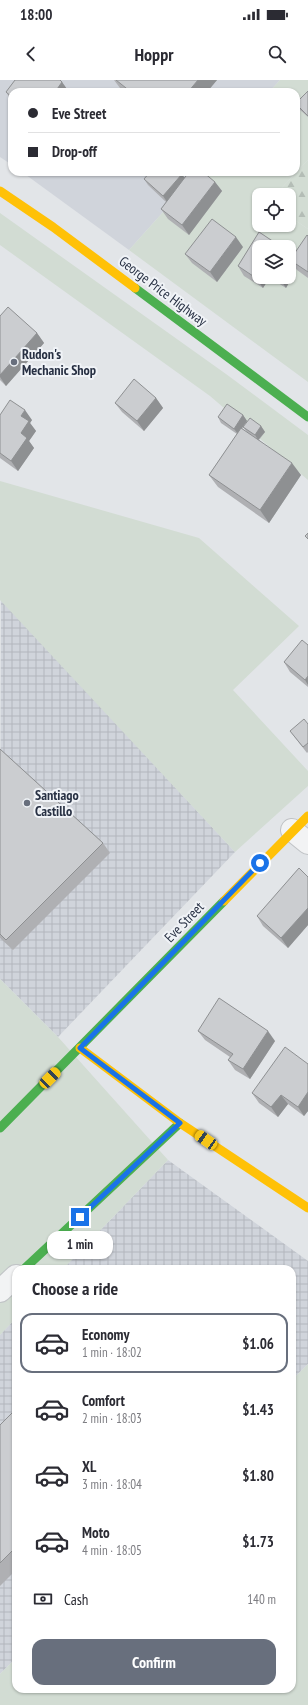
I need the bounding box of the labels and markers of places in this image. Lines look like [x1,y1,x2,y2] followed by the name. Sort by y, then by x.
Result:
[22,345,96,379] place label: Rudon's Mechanic Shop
[9,357,19,367] marker: Rudon's Mechanic Shop
[35,786,79,820] place label: Santiago Castillo
[22,798,32,808] marker: Santiago Castillo

